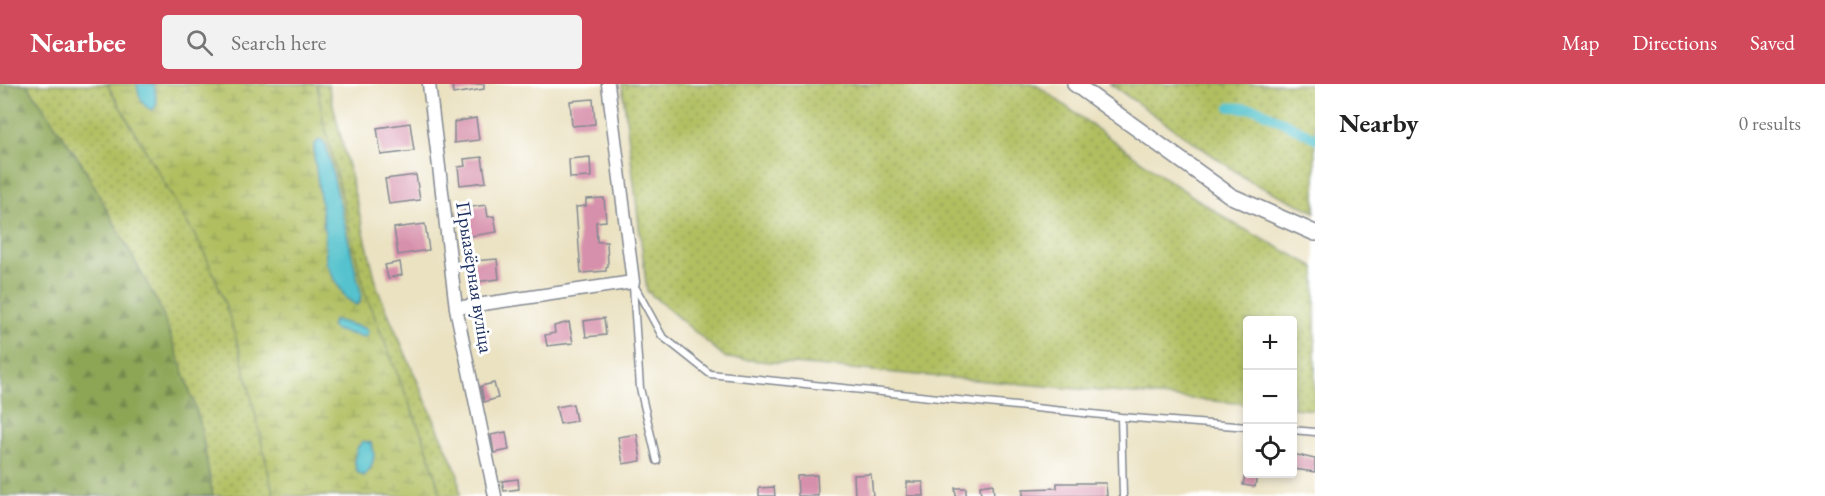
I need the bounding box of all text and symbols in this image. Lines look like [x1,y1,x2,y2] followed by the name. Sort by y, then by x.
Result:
[162,15,582,69] search box
[30,24,126,60] text: Nearbee
[183,26,216,59] icon: search
[231,28,326,57] text: Search here
[1562,29,1599,56] text: Map
[1632,29,1717,56] text: Directions
[1750,29,1795,56] text: Saved
[1339,106,1419,140] text: Nearby
[1738,110,1801,136] text: 0 results
[450,199,500,355] street label: Прыазёрная вуліца
[1243,316,1297,478] map controls
[1243,316,1297,370] button: +
[1243,370,1297,424] button: −
[1243,424,1297,478] button: locate

